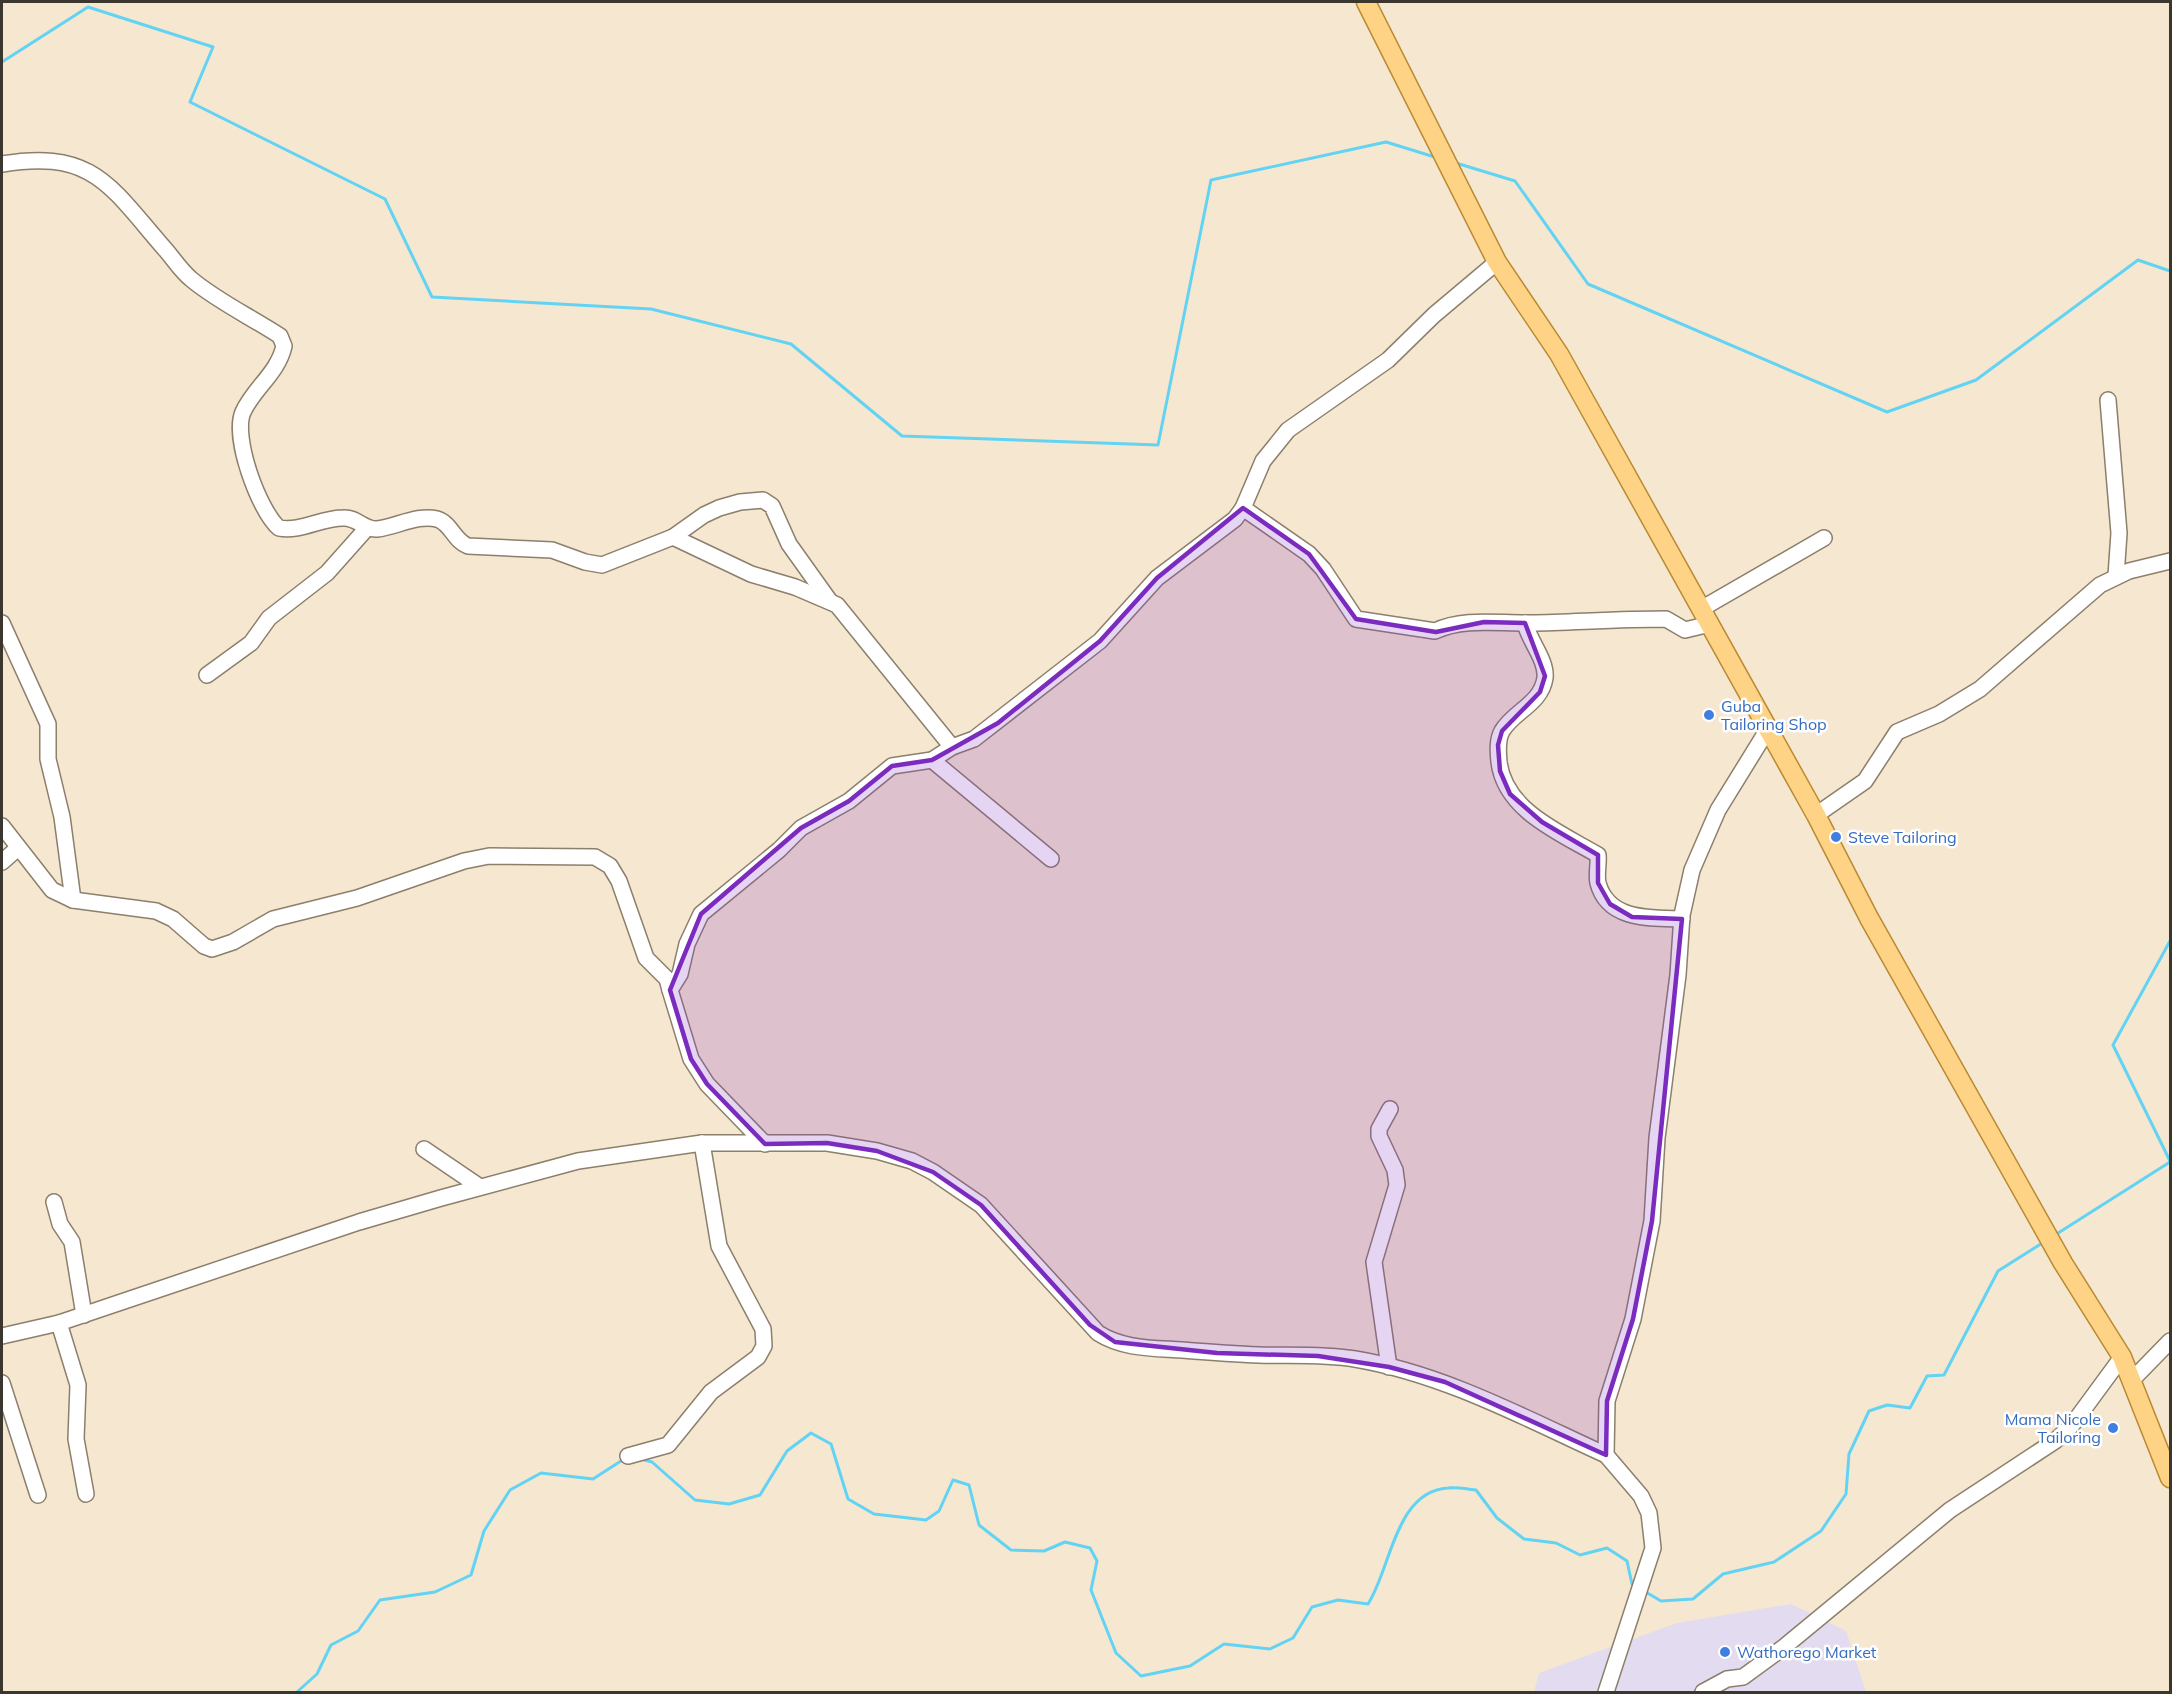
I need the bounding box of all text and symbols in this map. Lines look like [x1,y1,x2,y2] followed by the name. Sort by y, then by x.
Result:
[1721,696,1827,734] place label: Guba Tailoring Shop
[1702,708,1716,722] marker: Guba Tailoring Shop
[1848,827,1957,847] place label: Steve Tailoring
[1829,830,1843,844] marker: Steve Tailoring
[2005,1409,2101,1447] place label: Mama Nicole Tailoring
[2106,1421,2120,1435] marker: Mama Nicole Tailoring
[1737,1642,1877,1662] place label: Wathorego Market
[1718,1645,1732,1659] marker: Wathorego Market

